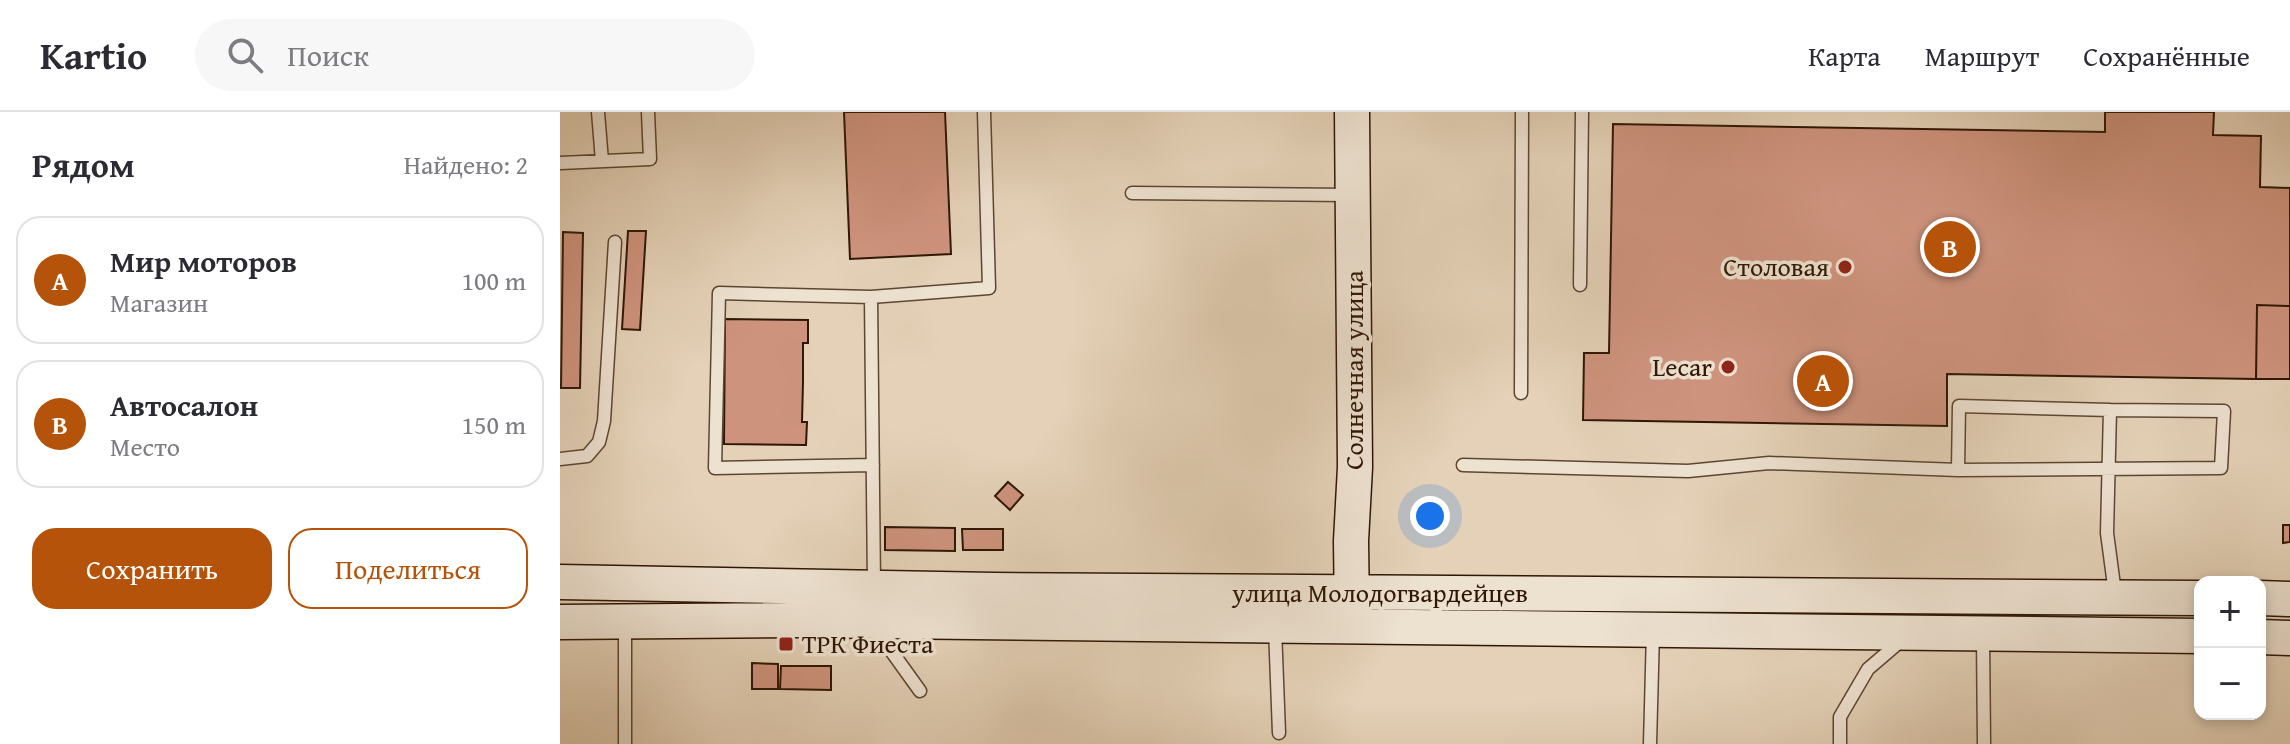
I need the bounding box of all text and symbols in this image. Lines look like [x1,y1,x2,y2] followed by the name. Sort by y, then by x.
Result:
[195,19,755,91] search box
[40,27,147,83] text: Kartio
[223,33,267,77] icon: search
[287,33,369,77] text: Поиск
[1808,35,1881,76] text: Карта
[1925,35,2039,76] text: Маршрут
[2083,35,2250,76] text: Сохранённые
[32,140,135,189] text: Рядом
[404,145,528,184] text: Найдено: 2
[1924,217,1976,277] pin: B
[110,239,297,283] text: Мир моторов
[1723,247,1829,286] place label: Столовая
[1836,258,1854,276] marker: Столовая
[52,261,68,300] text: A
[461,261,526,300] text: 100 m
[1334,270,1373,470] street label: Солнечная улица
[110,283,208,322] text: Магазин
[1653,347,1712,386] place label: Lecar
[1797,351,1849,411] pin: A
[1719,358,1737,376] marker: Lecar
[110,383,258,427] text: Автосалон
[52,405,68,444] text: B
[461,405,526,444] text: 150 m
[110,427,180,466] text: Место
[1410,496,1450,536] your location
[32,528,272,609] button: Сохранить
[288,528,528,609] button: Поделиться
[1231,573,1528,612] street label: улица Молодогвардейцев
[2194,576,2266,720] map controls
[2194,576,2266,648] button: +
[802,624,934,663] place label: ТРК Фиеста
[777,635,795,653] marker: ТРК Фиеста
[2194,648,2266,720] button: −

